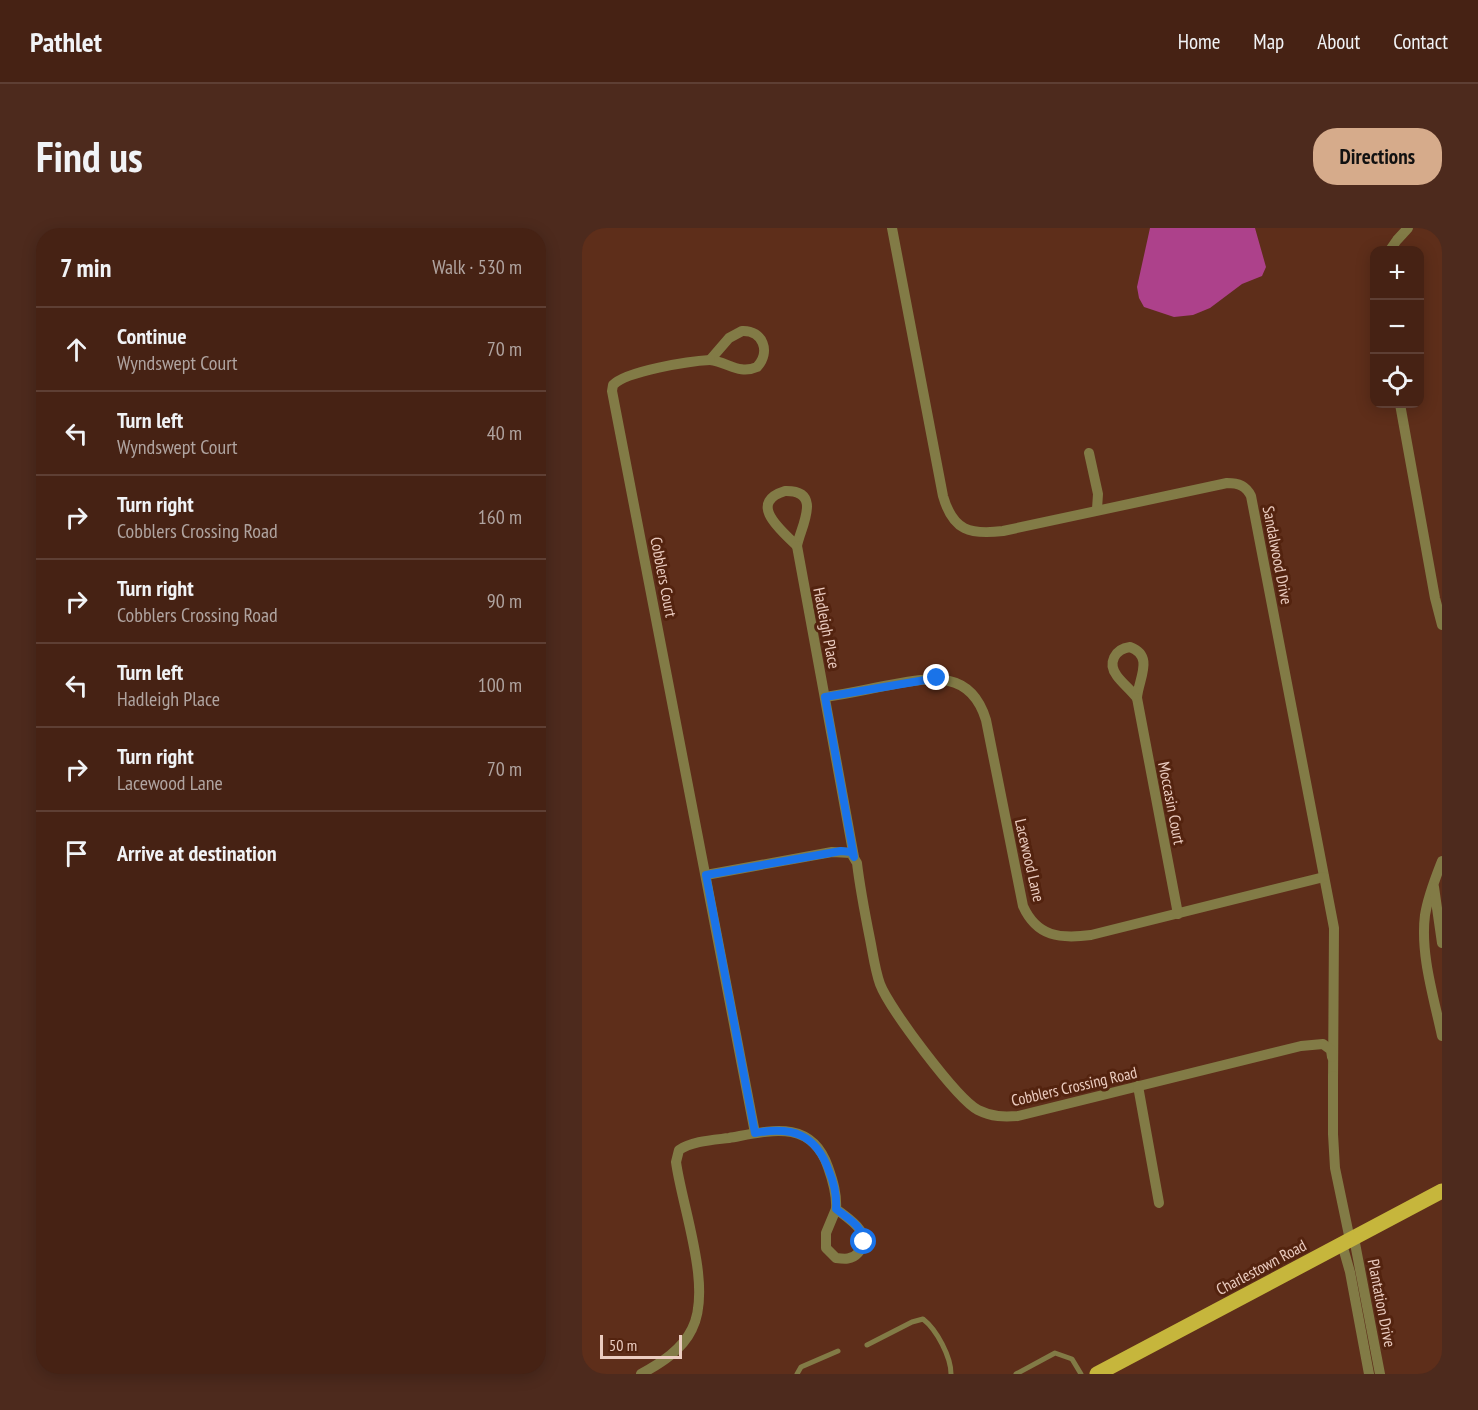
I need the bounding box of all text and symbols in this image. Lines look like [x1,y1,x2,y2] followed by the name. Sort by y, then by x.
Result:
[30,23,102,60] text: Pathlet
[1178,28,1220,55] text: Home
[1253,28,1284,55] text: Map
[1317,28,1360,55] text: About
[1393,28,1448,55] text: Contact
[1313,128,1442,185] button: Directions
[36,129,143,184] text: Find us
[1370,246,1424,408] map controls
[1370,246,1424,300] button: +
[60,251,111,284] text: 7 min
[432,254,522,280] text: Walk · 530 m
[1370,300,1424,354] button: −
[117,322,187,350] text: Continue
[60,333,93,366] icon: ahead
[487,336,522,362] text: 70 m
[117,350,238,376] text: Wyndswept Court
[1370,354,1424,408] button: locate
[117,406,183,434] text: Turn left
[60,417,93,450] icon: left
[487,420,522,446] text: 40 m
[117,434,238,460] text: Wyndswept Court
[117,490,194,518] text: Turn right
[60,501,93,534] icon: right
[478,504,522,530] text: 160 m
[1259,504,1297,606] street label: Sandalwood Drive
[117,518,278,544] text: Cobblers Crossing Road
[646,535,682,619] street label: Cobblers Court
[117,574,194,602] text: Turn right
[60,585,93,618] icon: right
[809,586,845,670] street label: Hadleigh Place
[487,588,522,614] text: 90 m
[117,602,278,628] text: Cobblers Crossing Road
[117,658,183,686] text: Turn left
[923,664,949,690] route end
[60,669,93,702] icon: left
[478,672,522,698] text: 100 m
[117,686,220,712] text: Hadleigh Place
[117,742,194,770] text: Turn right
[60,753,93,786] icon: right
[487,756,522,782] text: 70 m
[1154,760,1190,847] street label: Moccasin Court
[117,770,223,796] text: Lacewood Lane
[1011,817,1049,903] street label: Lacewood Lane
[60,837,93,870] icon: arrive
[117,839,277,867] text: Arrive at destination
[1009,1062,1139,1110] street label: Cobblers Crossing Road
[850,1228,876,1254] route start
[1213,1235,1310,1299] street label: Charlestown Road
[1364,1257,1400,1349] street label: Plantation Drive
[600,1332,682,1360] scale bar
[609,1335,637,1355] text: 50 m

